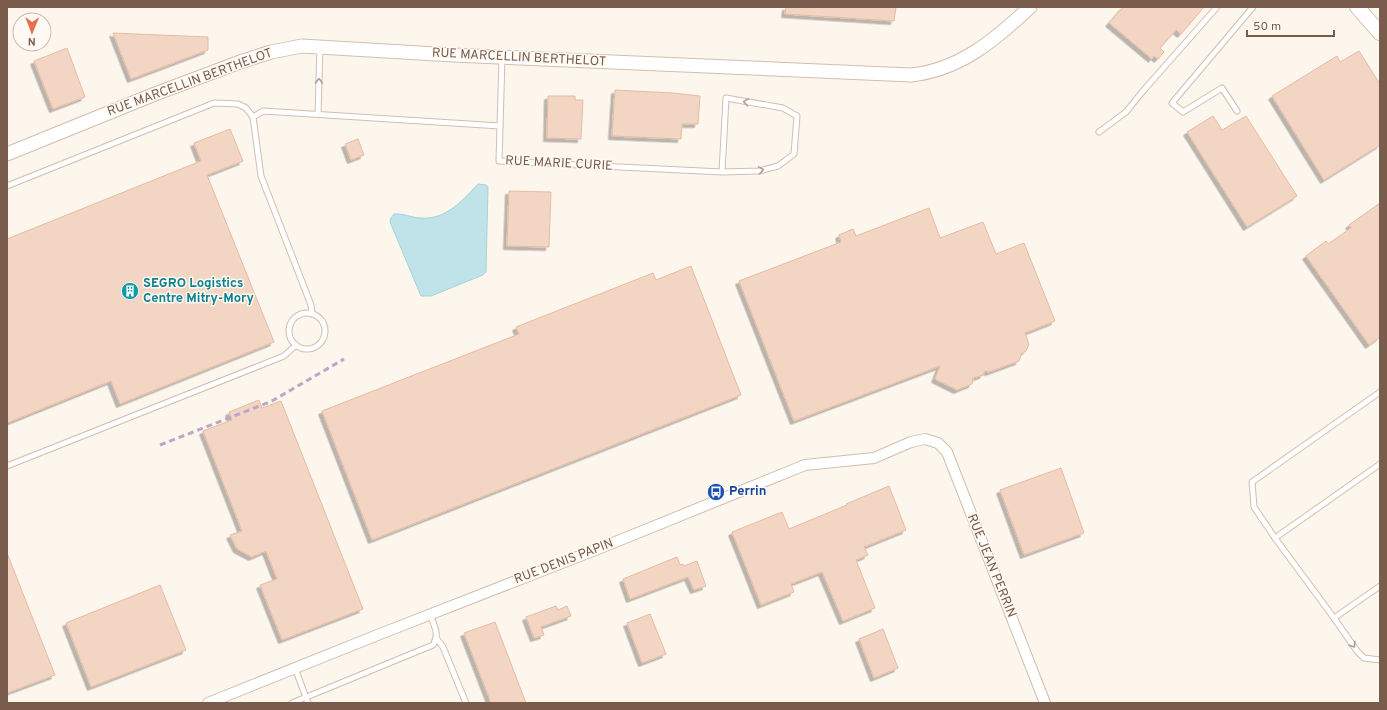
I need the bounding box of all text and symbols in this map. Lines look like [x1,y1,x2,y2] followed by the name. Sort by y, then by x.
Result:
[12,12,52,52] north arrow
[1247,12,1334,38] scale bar
[1253,19,1281,35] text: 50 m
[28,34,36,48] text: N
[431,45,607,71] street label: RUE MARCELLIN BERTHELOT
[105,46,275,120] street label: RUE MARCELLIN BERTHELOT
[315,78,323,84] one-way arrow
[743,98,749,107] one-way arrow
[505,153,613,175] street label: RUE MARIE CURIE
[758,166,764,175] one-way arrow
[143,276,254,307] place label: SEGRO Logistics Centre Mitry-Mory
[120,281,140,301] building icon: SEGRO Logistics Centre Mitry-Mory
[706,482,726,502] bus stop icon: Perrin
[729,484,766,500] place label: Perrin
[963,512,1019,620] street label: RUE JEAN PERRIN
[512,536,616,588] street label: RUE DENIS PAPIN
[1348,641,1356,648] one-way arrow

